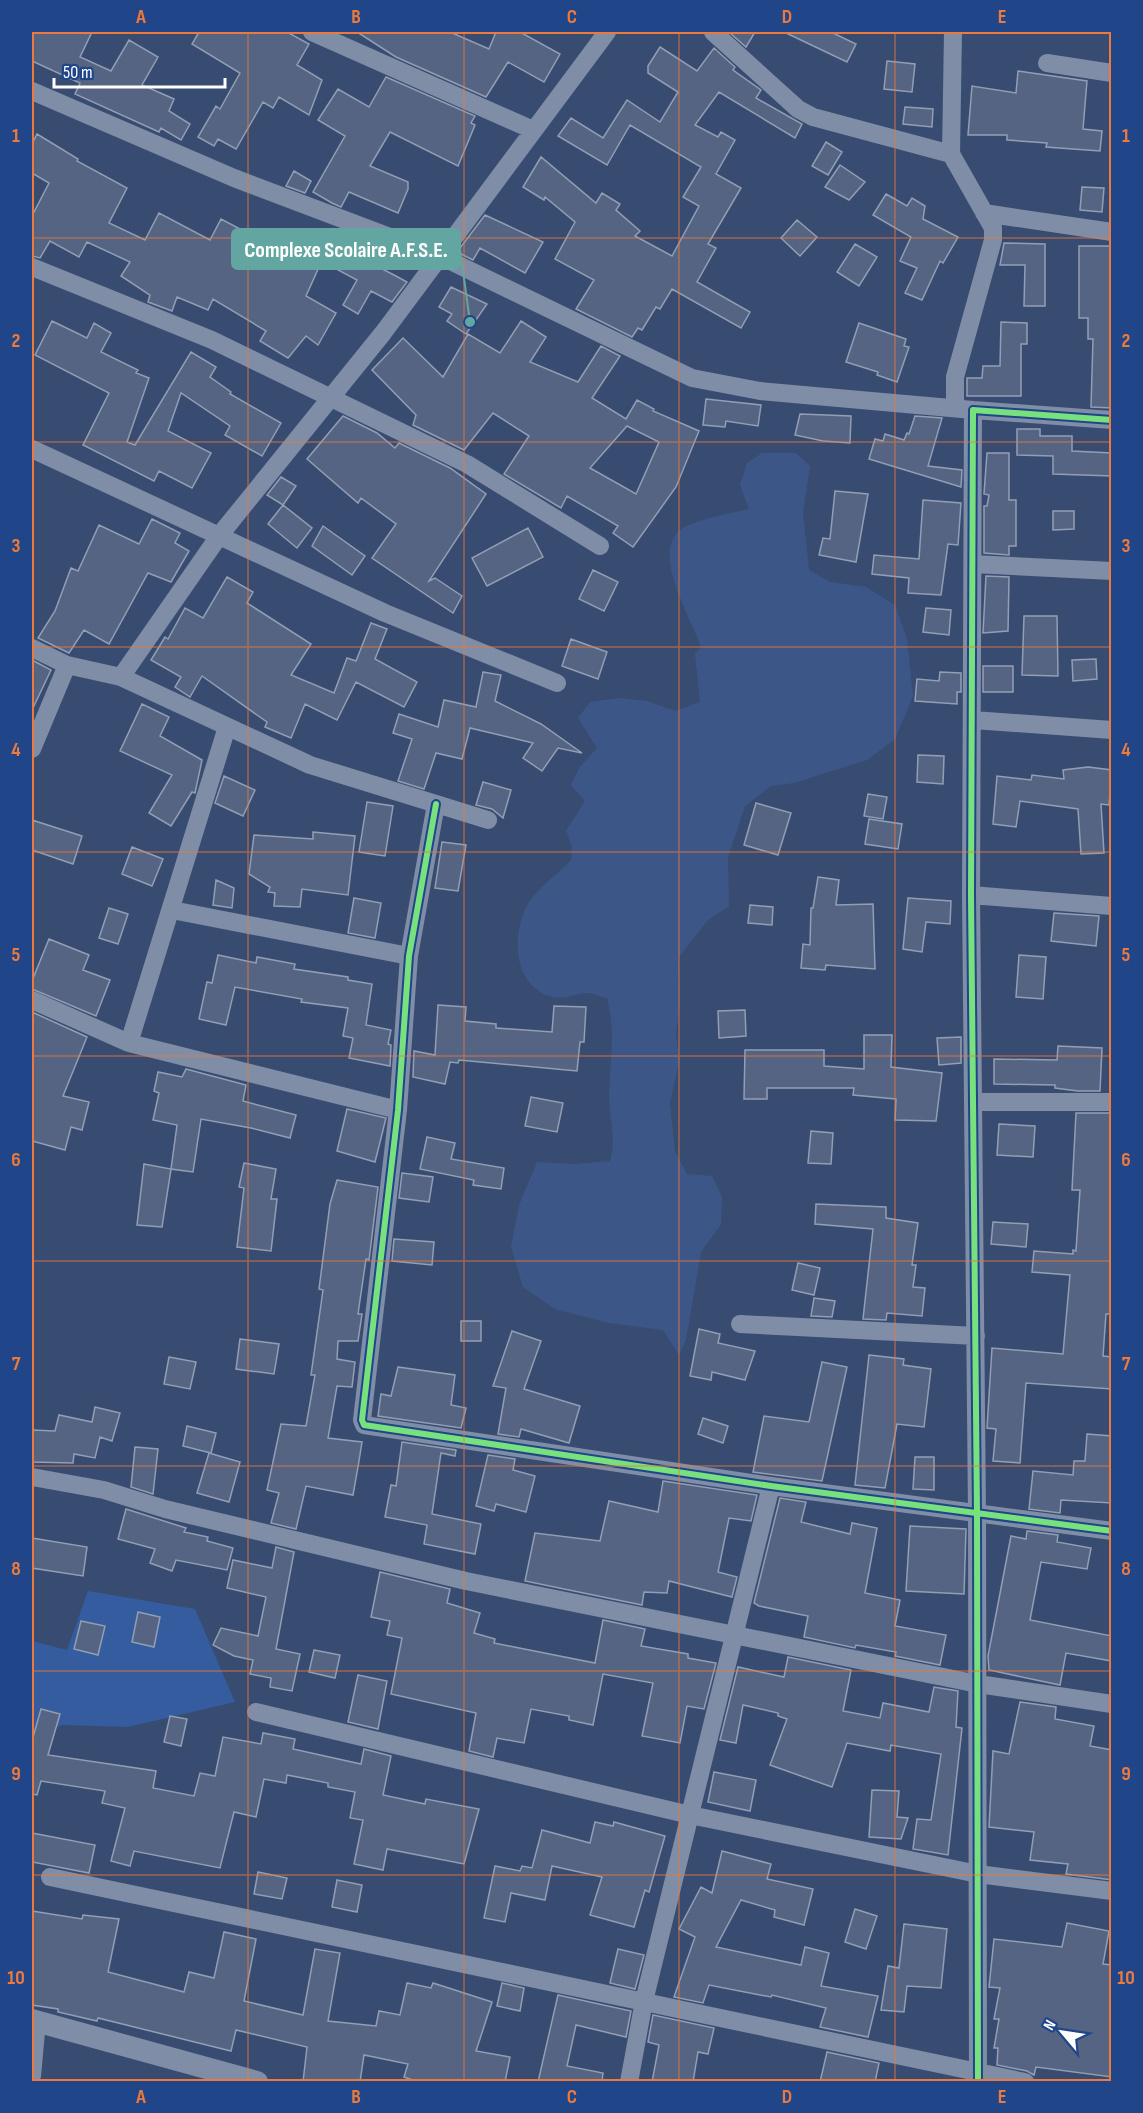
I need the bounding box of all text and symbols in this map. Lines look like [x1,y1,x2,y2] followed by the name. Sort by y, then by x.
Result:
[135,5,146,29] text: A
[351,5,361,29] text: B
[567,5,577,29] text: C
[782,5,792,29] text: D
[998,5,1006,29] text: E
[54,51,225,89] scale bar
[63,62,93,83] text: 50 m
[12,124,20,148] text: 1
[1122,124,1130,148] text: 1
[232,229,460,269] callout: Complexe Scolaire A.F.S.E.
[244,237,448,264] text: Complexe Scolaire A.F.S.E.
[12,329,20,353] text: 2
[1122,329,1130,353] text: 2
[12,534,21,558] text: 3
[1122,534,1131,558] text: 3
[11,738,21,762] text: 4
[1121,738,1131,762] text: 4
[12,943,21,967] text: 5
[1122,943,1131,967] text: 5
[11,1148,21,1172] text: 6
[1121,1148,1131,1172] text: 6
[12,1352,21,1376] text: 7
[1122,1352,1131,1376] text: 7
[11,1557,21,1581] text: 8
[1121,1557,1131,1581] text: 8
[11,1762,21,1786] text: 9
[1121,1762,1131,1786] text: 9
[7,1966,25,1990] text: 10
[1117,1966,1135,1990] text: 10
[1032,2002,1092,2062] north arrow
[1040,2017,1061,2034] text: N
[135,2085,146,2109] text: A
[351,2085,361,2109] text: B
[567,2085,577,2109] text: C
[782,2085,792,2109] text: D
[998,2085,1006,2109] text: E

